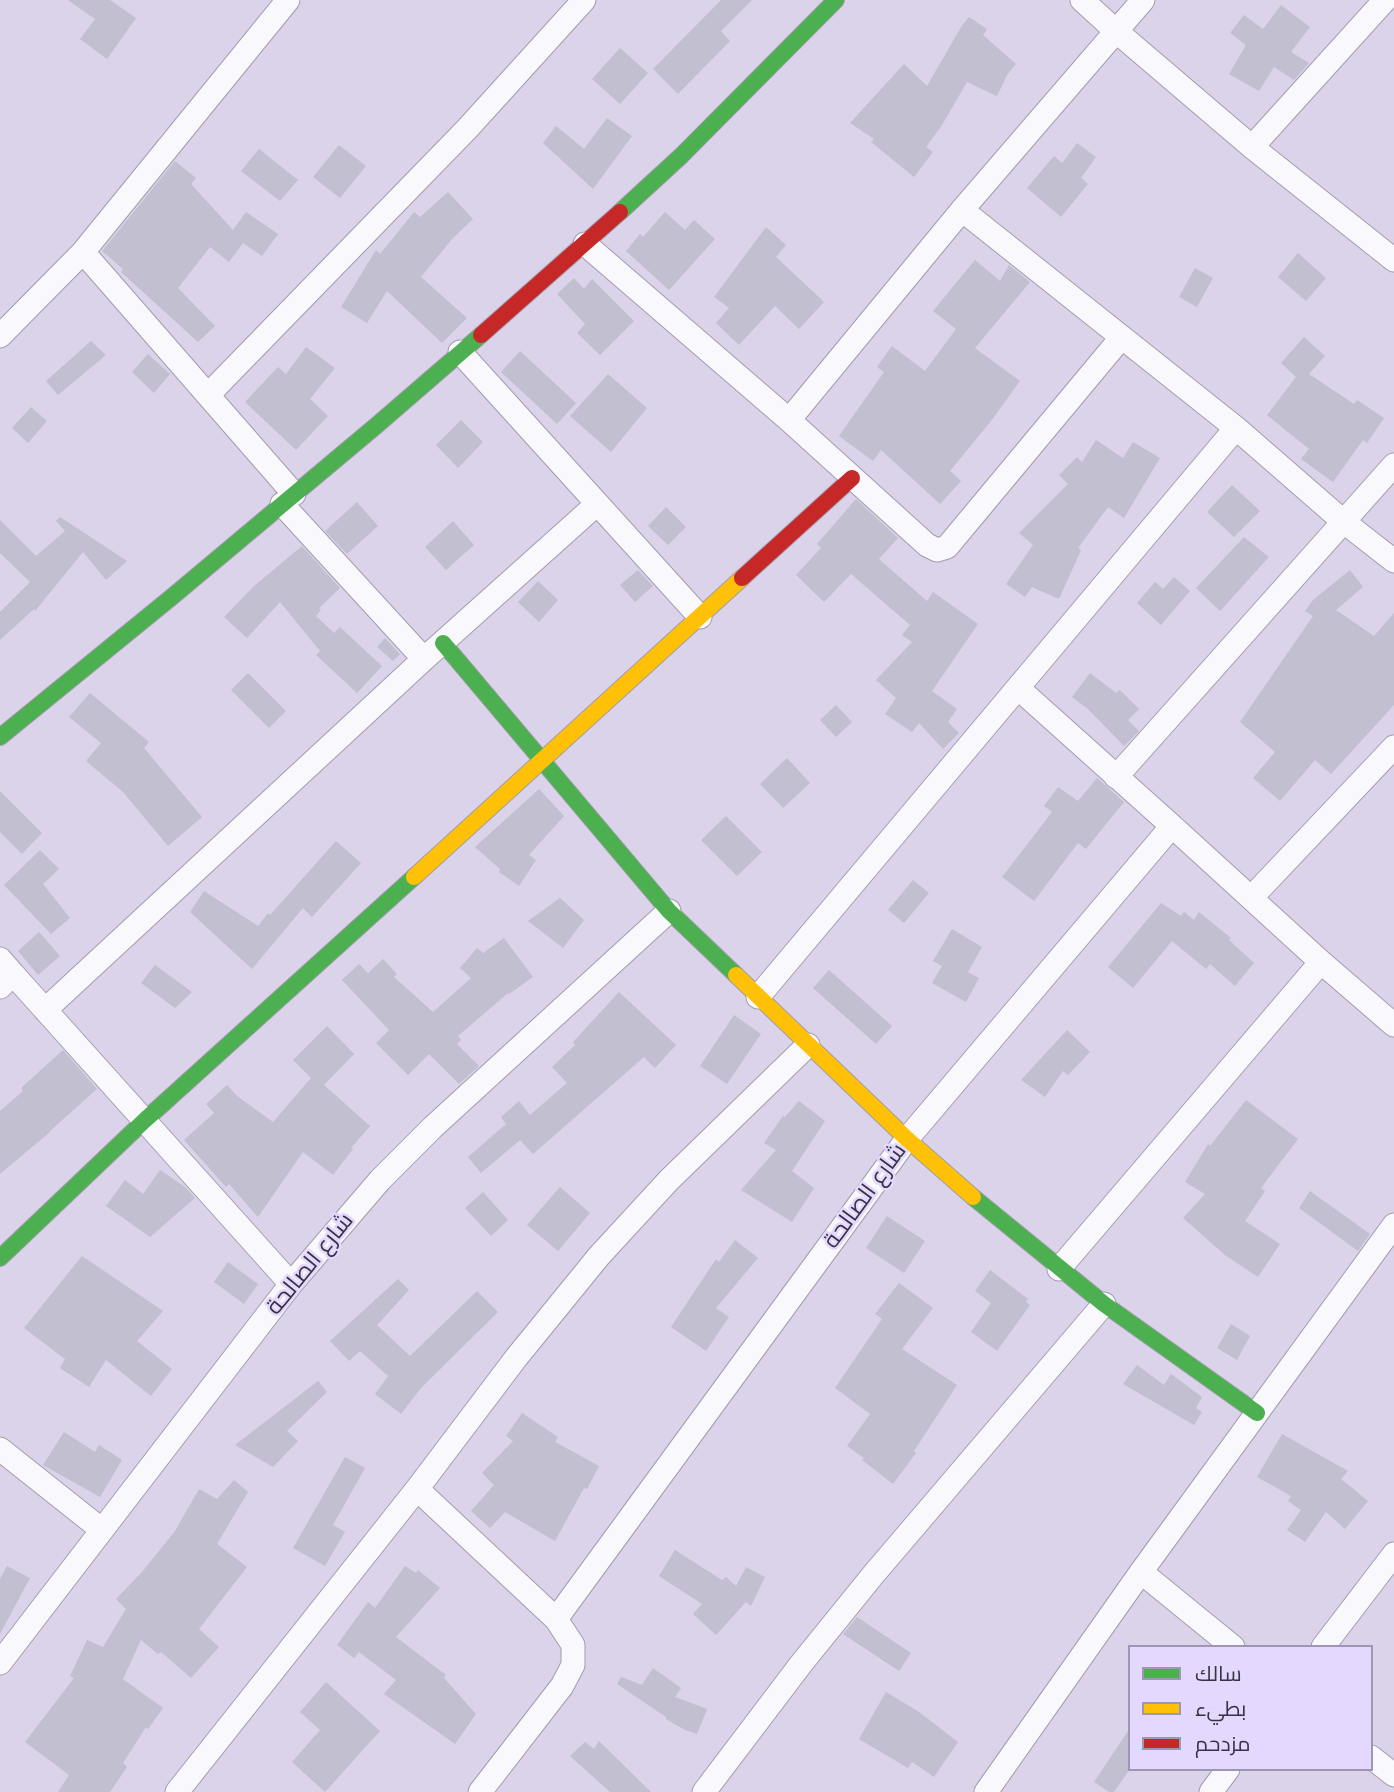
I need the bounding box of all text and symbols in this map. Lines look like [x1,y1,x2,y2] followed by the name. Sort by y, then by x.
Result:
[818,1138,912,1254] street label: شارع الصالحة
[261,1208,359,1320] street label: شارع الصالحة
[1128,1645,1373,1771] legend
[1195,1661,1242,1686] text: سالك
[1195,1696,1246,1721] text: بطيء
[1195,1731,1250,1756] text: مزدحم

